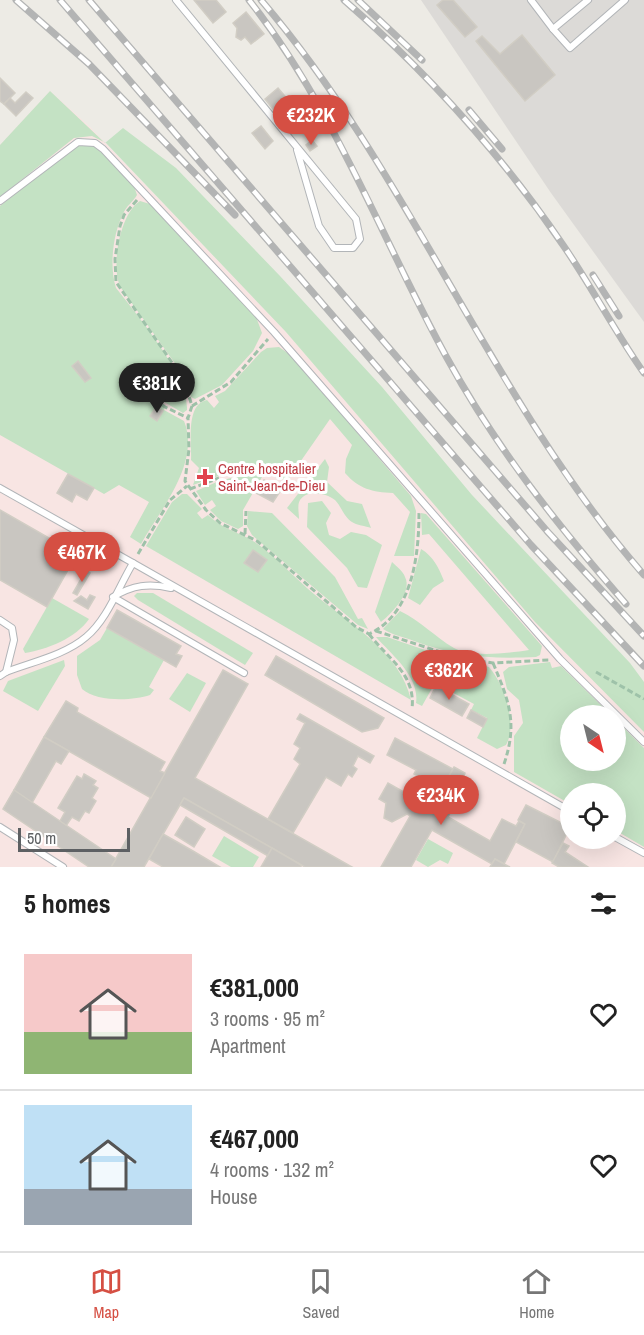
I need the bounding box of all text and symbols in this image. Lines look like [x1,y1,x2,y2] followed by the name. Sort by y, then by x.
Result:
[269,95,353,146] pin: €232K
[287,101,335,128] text: €232K
[115,363,199,414] pin: €381K
[133,369,181,396] text: €381K
[218,458,325,496] place label: Centre hospitalier Saint-Jean-de-Dieu
[196,468,214,486] marker: Centre hospitalier Saint-Jean-de-Dieu
[40,532,124,583] pin: €467K
[58,538,106,565] text: €467K
[407,650,491,701] pin: €362K
[425,656,473,683] text: €362K
[560,705,626,771] north arrow
[560,705,626,849] map controls
[399,775,483,826] pin: €234K
[417,781,465,808] text: €234K
[560,783,626,849] button: locate
[18,825,130,852] scale bar
[27,827,56,849] text: 50 m
[24,886,111,921] text: 5 homes
[587,887,620,920] icon: filters
[210,970,299,1005] text: €381,000
[72,978,144,1050] icon: home
[587,998,620,1031] icon: heart
[210,1005,325,1032] text: 3 rooms · 95 m²
[210,1032,286,1059] text: Apartment
[210,1121,299,1156] text: €467,000
[72,1129,144,1201] icon: home
[587,1149,620,1182] icon: heart
[210,1156,334,1183] text: 4 rooms · 132 m²
[210,1183,257,1210] text: House
[90,1265,123,1323] tab: Map
[302,1265,340,1323] tab: Saved
[519,1265,554,1323] tab: Home

